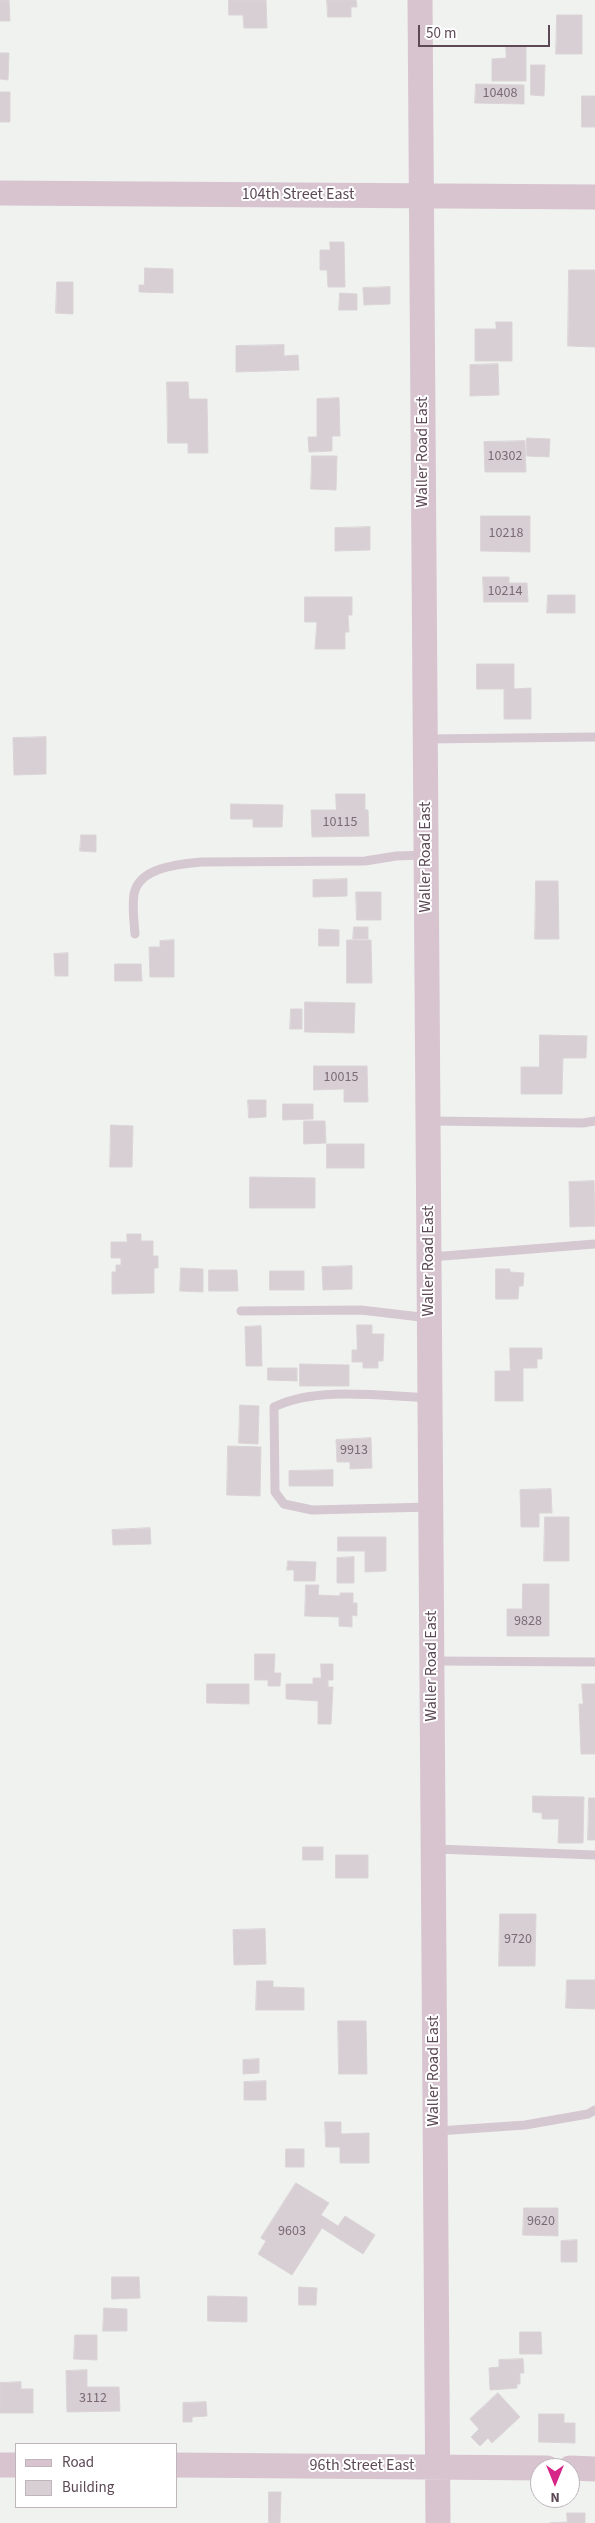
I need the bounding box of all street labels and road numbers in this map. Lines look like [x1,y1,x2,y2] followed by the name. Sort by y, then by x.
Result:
[242,185,354,205] street label: 104th Street East
[413,396,433,508] street label: Waller Road East
[416,801,436,913] street label: Waller Road East
[419,1205,439,1317] street label: Waller Road East
[422,1610,442,1722] street label: Waller Road East
[424,2015,444,2127] street label: Waller Road East
[310,2456,414,2476] street label: 96th Street East

